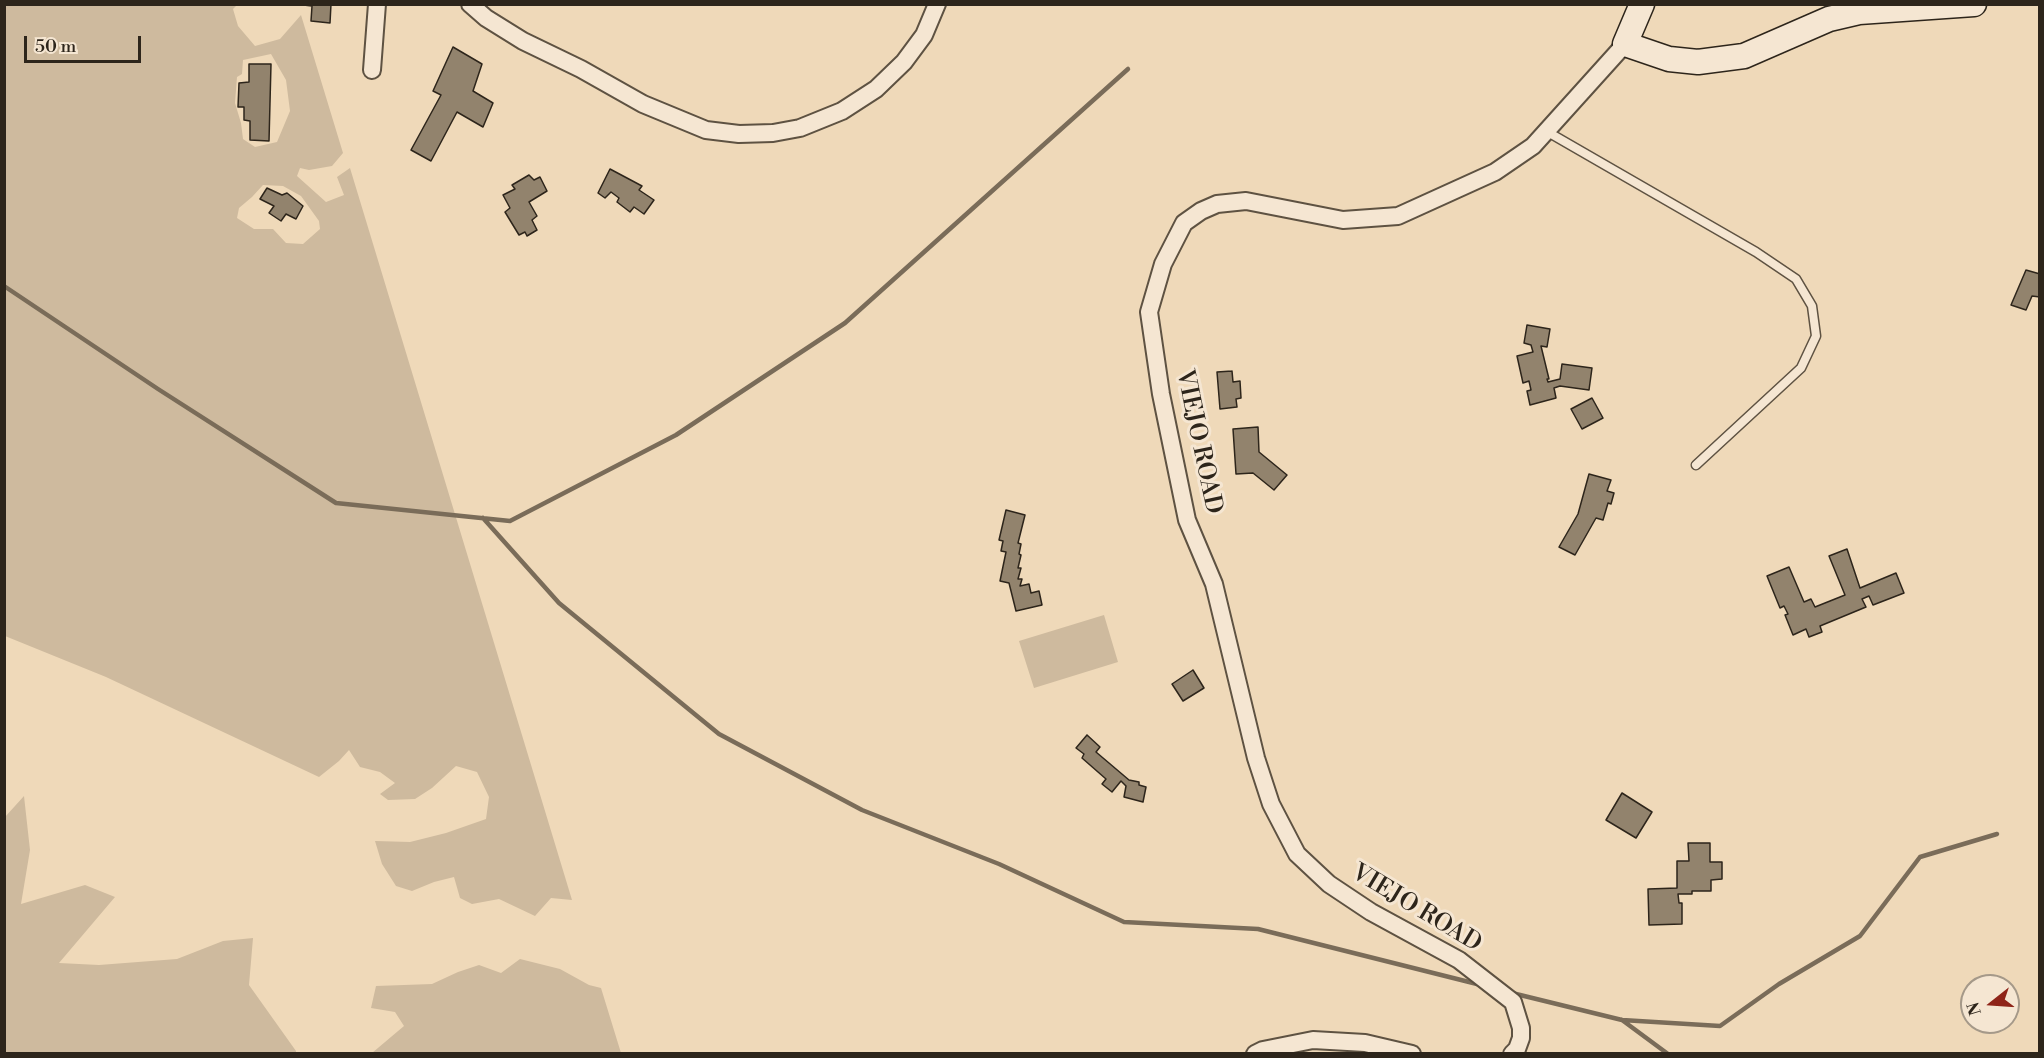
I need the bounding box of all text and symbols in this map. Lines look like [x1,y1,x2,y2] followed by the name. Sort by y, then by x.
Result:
[27,24,144,62] scale bar
[35,35,76,58] text: 50 m
[1169,367,1227,517] street label: VIEJO ROAD
[1346,859,1486,959] street label: VIEJO ROAD
[1960,974,2020,1034] north arrow
[1963,1000,1986,1018] text: N

